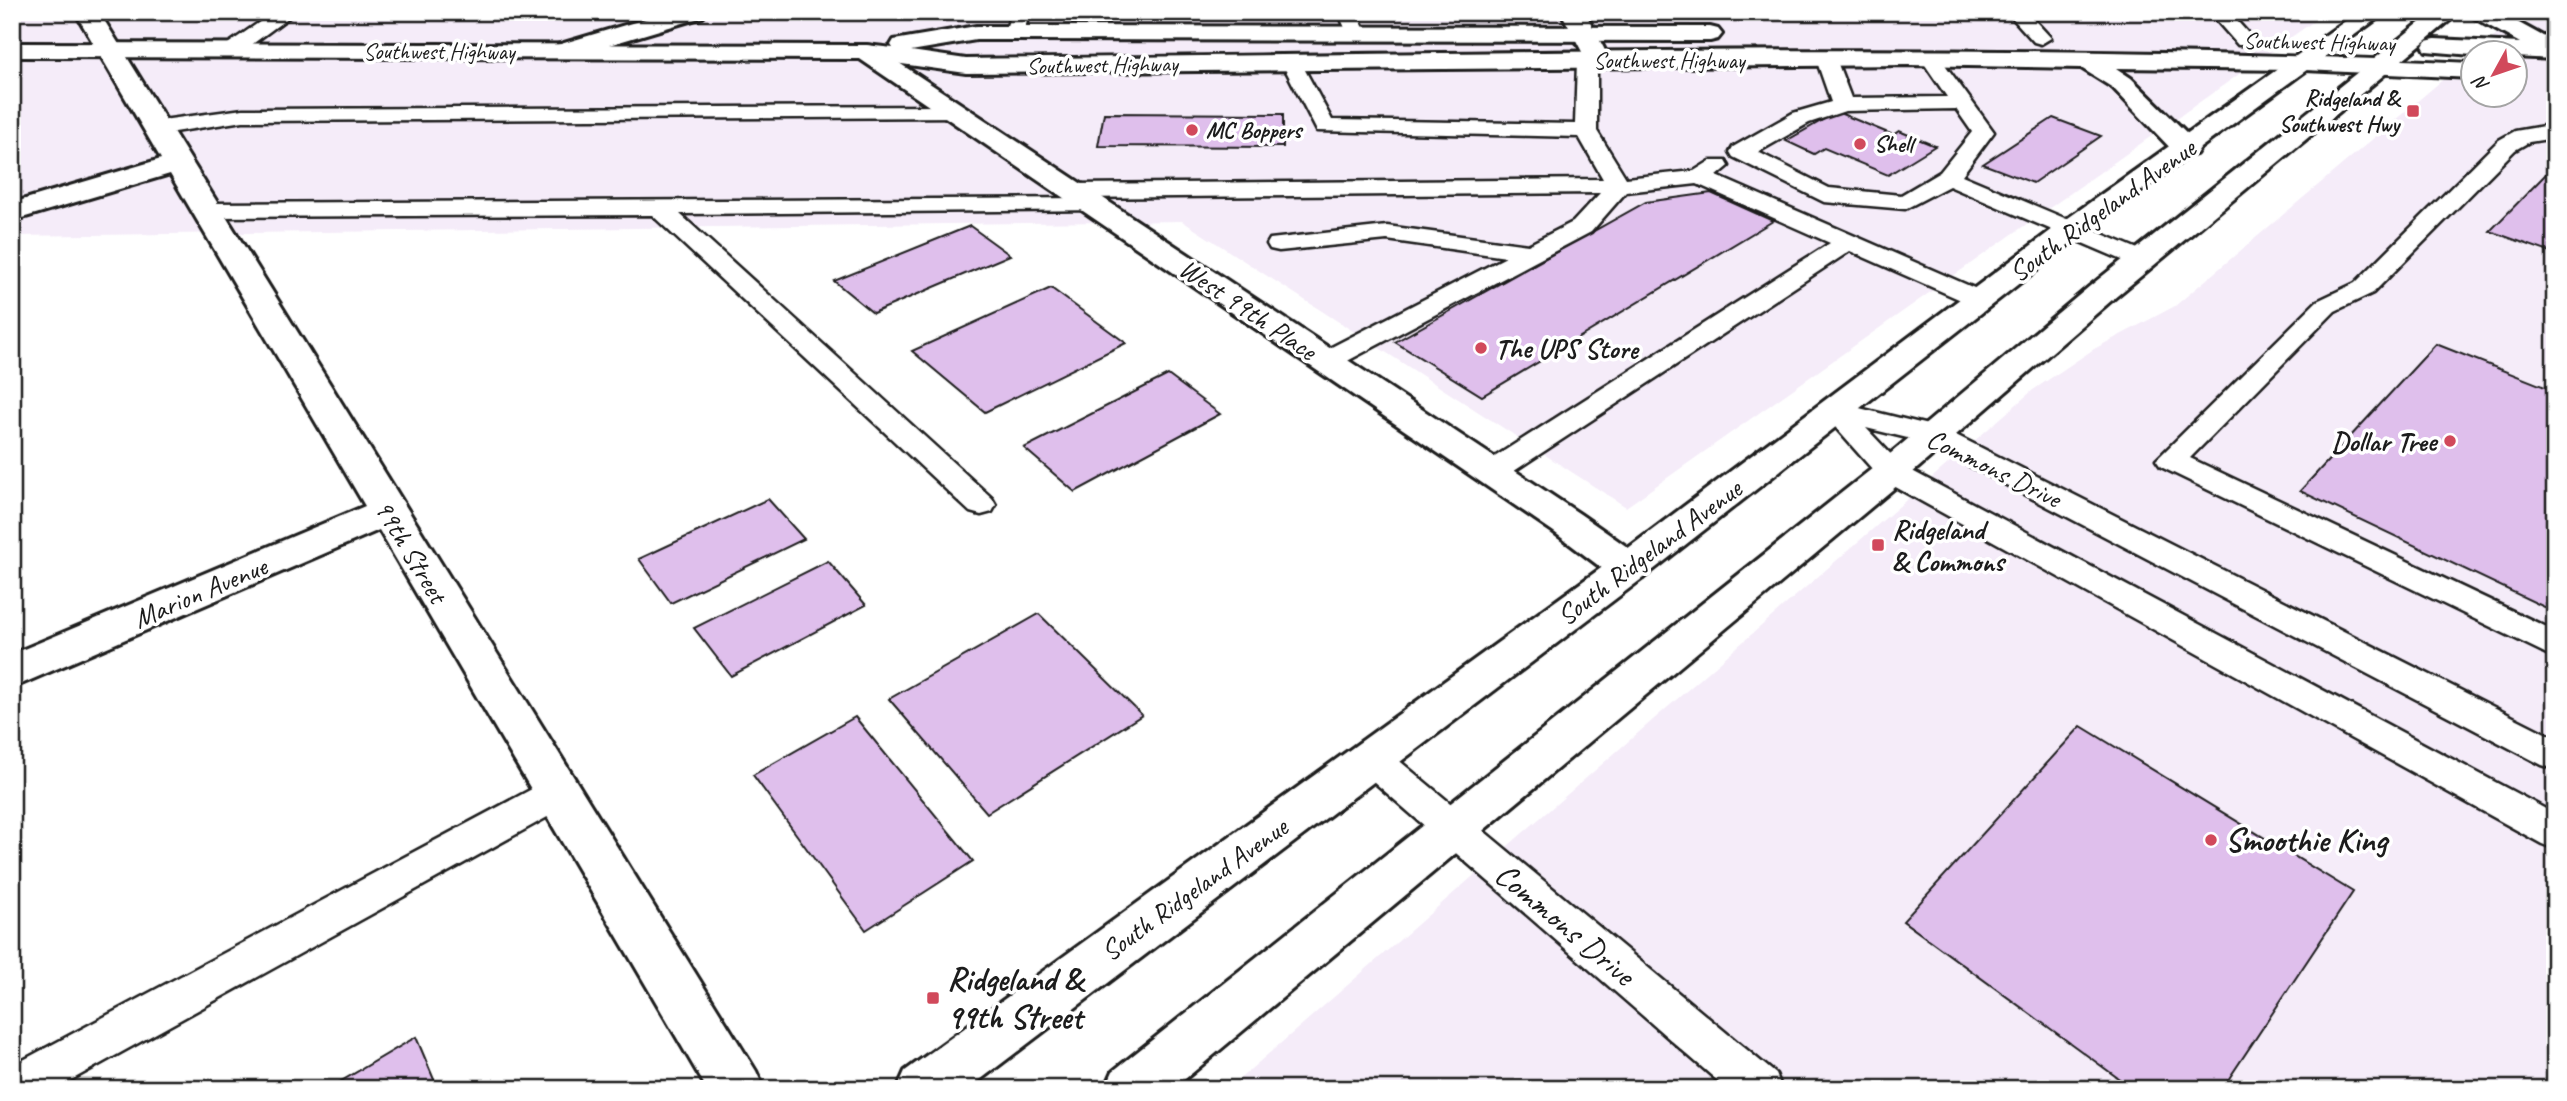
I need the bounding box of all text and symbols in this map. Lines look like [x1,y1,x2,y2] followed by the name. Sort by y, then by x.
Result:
[2243,26,2397,58] street label: Southwest Highway
[363,37,517,66] street label: Southwest Highway
[2458,38,2528,108] north arrow
[1593,46,1747,75] street label: Southwest Highway
[1026,49,1180,81] street label: Southwest Highway
[2467,70,2495,97] text: N
[2279,84,2402,139] place label: Ridgeland & Southwest Hwy
[2405,103,2421,119] marker: Ridgeland & Southwest Hwy
[1206,116,1304,145] place label: MC Boppers
[1184,122,1200,138] marker: MC Boppers
[2002,129,2204,290] street label: South Ridgeland Avenue
[1874,130,1918,159] place label: Shell
[1852,136,1868,152] marker: Shell
[1173,250,1325,369] street label: West 99th Place
[1495,331,1640,366] place label: The UPS Store
[1473,340,1489,356] marker: The UPS Store
[1921,421,2068,516] street label: Commons Drive
[2331,424,2439,459] place label: Dollar Tree
[2442,433,2458,449] marker: Dollar Tree
[1550,470,1750,633] street label: South Ridgeland Avenue
[367,493,457,611] street label: 99th Street
[1892,512,2007,579] place label: Ridgeland & Commons
[1870,537,1886,553] marker: Ridgeland & Commons
[128,548,274,636] street label: Marion Avenue
[1094,808,1296,969] street label: South Ridgeland Avenue
[2225,819,2390,861] place label: Smoothie King
[2203,832,2219,848] marker: Smoothie King
[1486,853,1646,996] street label: Commons Drive
[947,958,1087,1038] place label: Ridgeland & 99th Street
[925,990,941,1006] marker: Ridgeland & 99th Street

